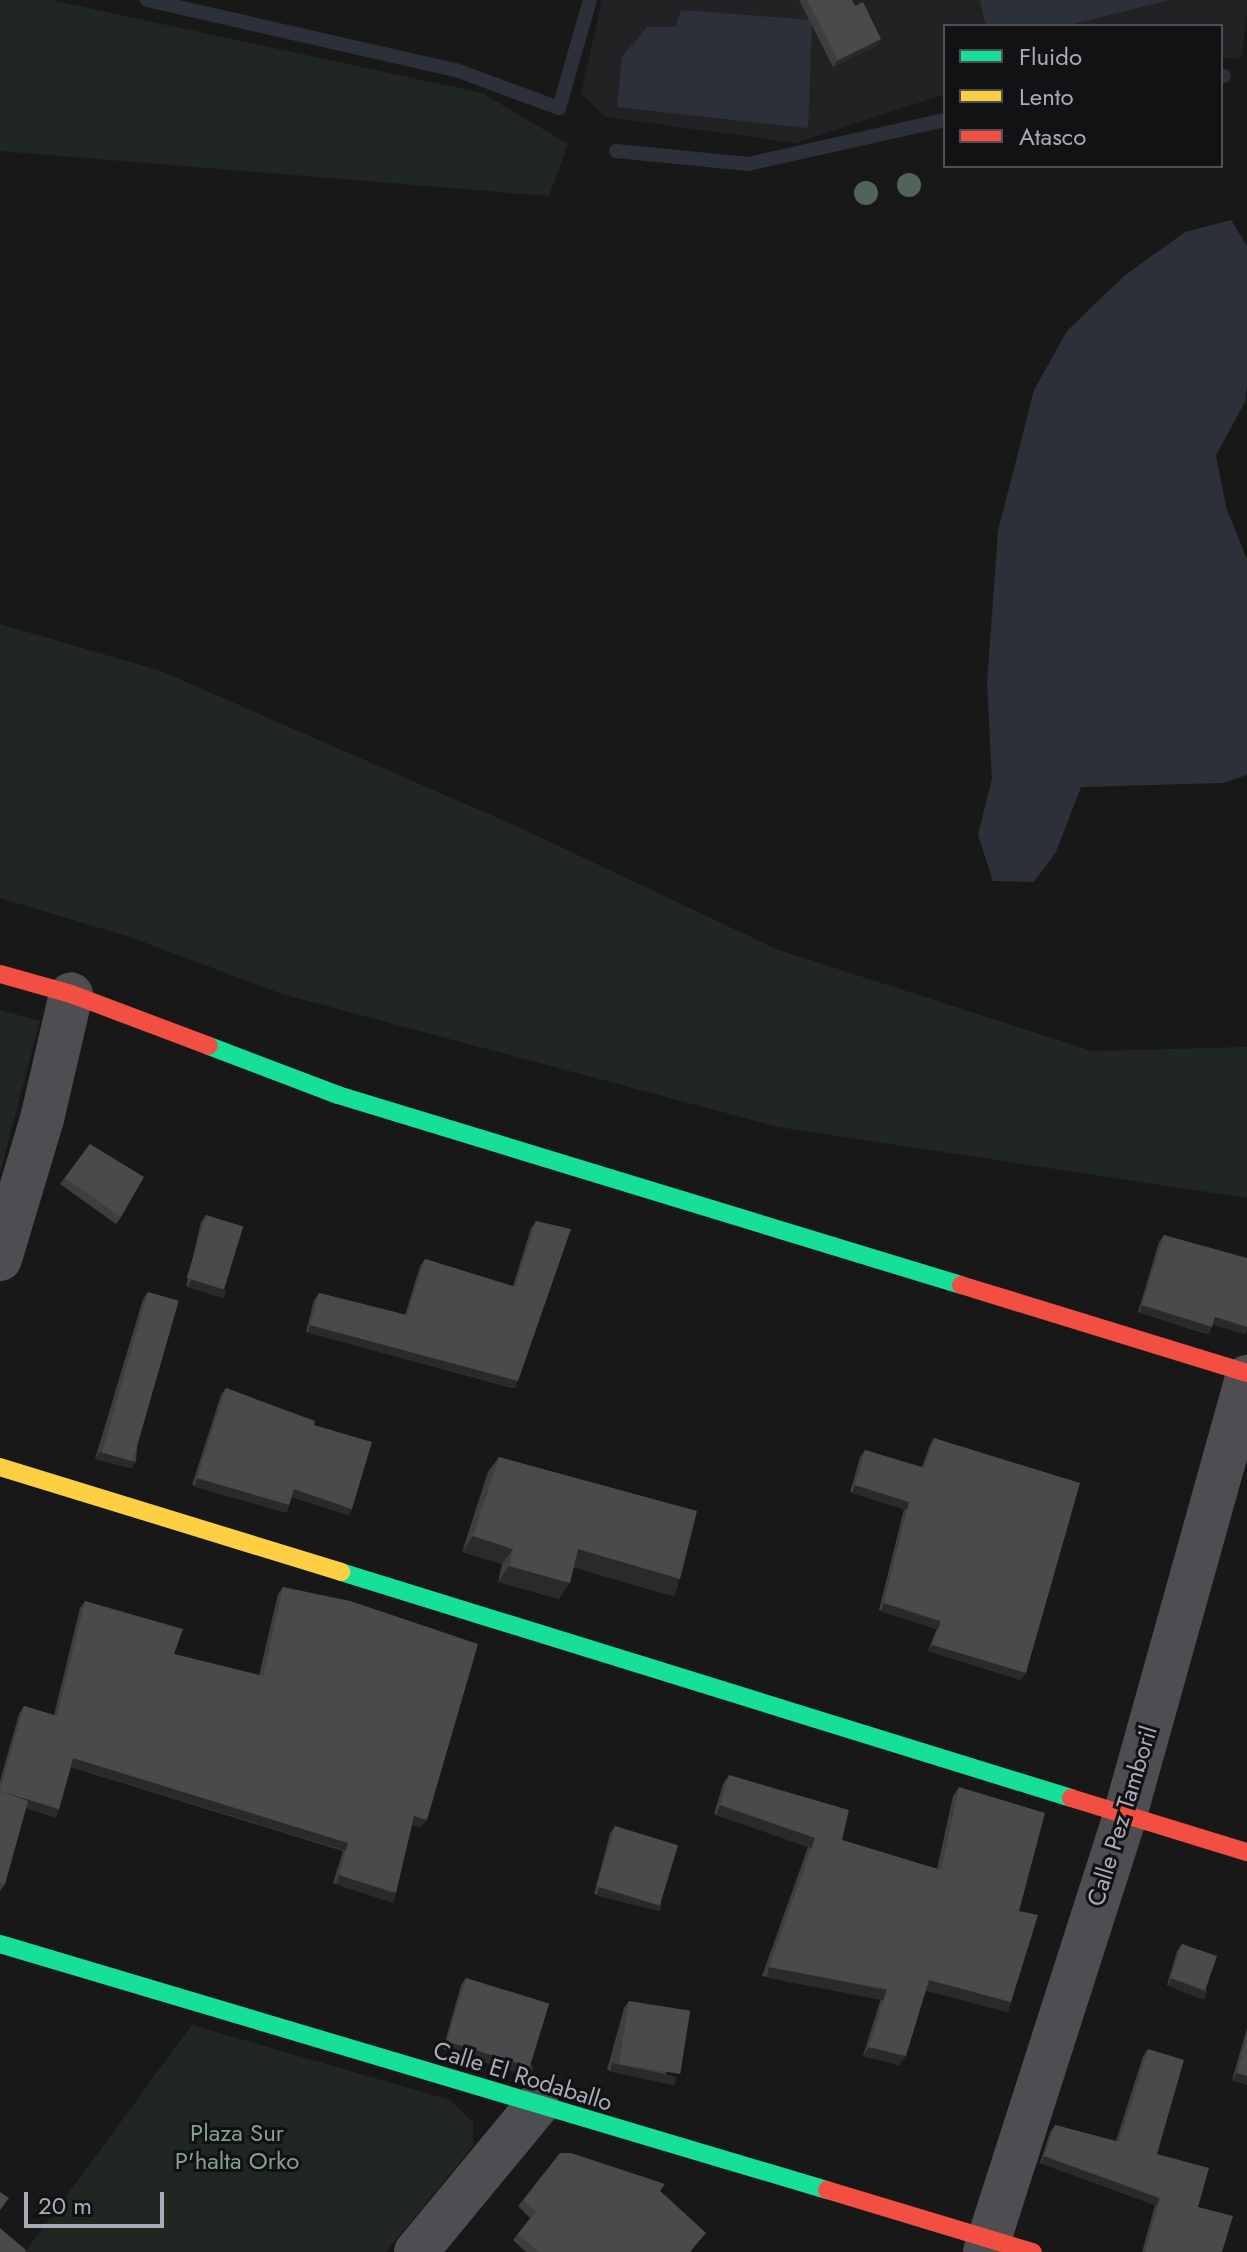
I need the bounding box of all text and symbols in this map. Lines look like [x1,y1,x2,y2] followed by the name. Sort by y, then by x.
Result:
[943,24,1223,168] legend
[1019,39,1082,74] text: Fluido
[1019,79,1074,114] text: Lento
[1019,119,1086,154] text: Atasco
[1081,1722,1163,1910] street label: Calle Pez Tamboril
[430,2035,616,2117] street label: Calle El Rodaballo
[175,2119,299,2175] park label: Plaza Sur P'halta Orko
[28,2176,168,2226] scale bar
[38,2188,92,2223] text: 20 m

